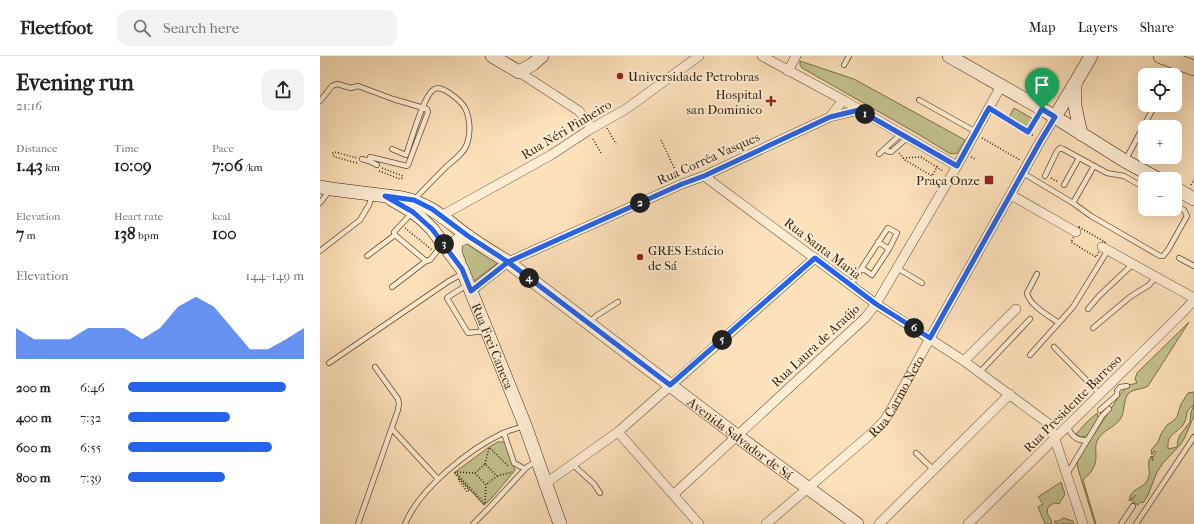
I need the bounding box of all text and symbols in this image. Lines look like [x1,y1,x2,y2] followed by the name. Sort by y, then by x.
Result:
[117,10,397,46] search box
[20,17,93,39] text: Fleetfoot
[131,17,153,39] icon: search
[163,19,239,37] text: Search here
[1029,19,1056,36] text: Map
[1078,19,1118,36] text: Layers
[1140,19,1174,36] text: Share
[1025,68,1059,109] pin
[1138,68,1182,216] map controls
[1138,68,1182,112] button: locate
[262,69,304,111] button: share
[628,69,759,84] place label: Universidade Petrobras
[16,70,134,96] text: Evening run
[615,71,625,81] marker: Universidade Petrobras
[1031,74,1053,96] icon: arrive
[686,87,762,117] place label: Hospital san Dominico
[765,95,777,107] marker: Hospital san Dominico
[519,96,614,162] street label: Rua Néri Pinheiro
[16,98,42,113] text: 21:16
[855,104,875,124] pin: 1
[863,107,867,120] text: 1
[1138,120,1182,164] button: +
[655,129,762,188] street label: Rua Corrêa Vasques
[16,142,57,155] text: Distance
[114,142,139,155] text: Time
[212,142,234,155] text: Pace
[16,155,43,175] text: 1.43
[114,155,152,175] text: 10:09
[212,155,243,175] text: 7:06
[43,161,60,174] text: km
[243,161,263,174] text: /km
[1138,172,1182,216] button: −
[916,173,981,189] place label: Praça Onze
[983,174,995,186] marker: Praça Onze
[630,193,650,213] pin: 2
[637,196,643,209] text: 2
[16,210,60,223] text: Elevation
[114,210,163,223] text: Heart rate
[212,210,231,223] text: kcal
[781,215,865,283] street label: Rua Santa Maria
[16,223,24,243] text: 7
[114,223,136,243] text: 138
[212,223,237,243] text: 100
[24,229,36,242] text: m
[136,229,159,242] text: bpm
[434,234,454,254] pin: 3
[442,237,446,250] text: 3
[648,243,724,273] place label: GRES Estácio de Sá
[635,252,645,262] marker: GRES Estácio de Sá
[16,268,69,283] text: Elevation
[246,268,304,283] text: 144–149 m
[519,268,539,288] pin: 4
[526,271,532,284] text: 4
[469,301,517,392] street label: Rua Frei Caneca
[768,301,863,390] street label: Rua Laura de Araújo
[904,318,924,338] pin: 6
[911,321,917,334] text: 6
[712,330,732,350] pin: 5
[720,333,724,346] text: 5
[1020,351,1125,455] street label: Rua Presidente Barroso
[865,353,927,440] street label: Rua Carmo Neto
[16,380,51,395] text: 200 m
[80,380,105,395] text: 6:46
[684,394,797,483] street label: Avenida Salvador de Sá
[16,410,52,425] text: 400 m
[80,410,101,425] text: 7:32
[16,440,51,455] text: 600 m
[80,440,101,455] text: 6:55
[16,470,50,485] text: 800 m
[80,470,102,485] text: 7:39

